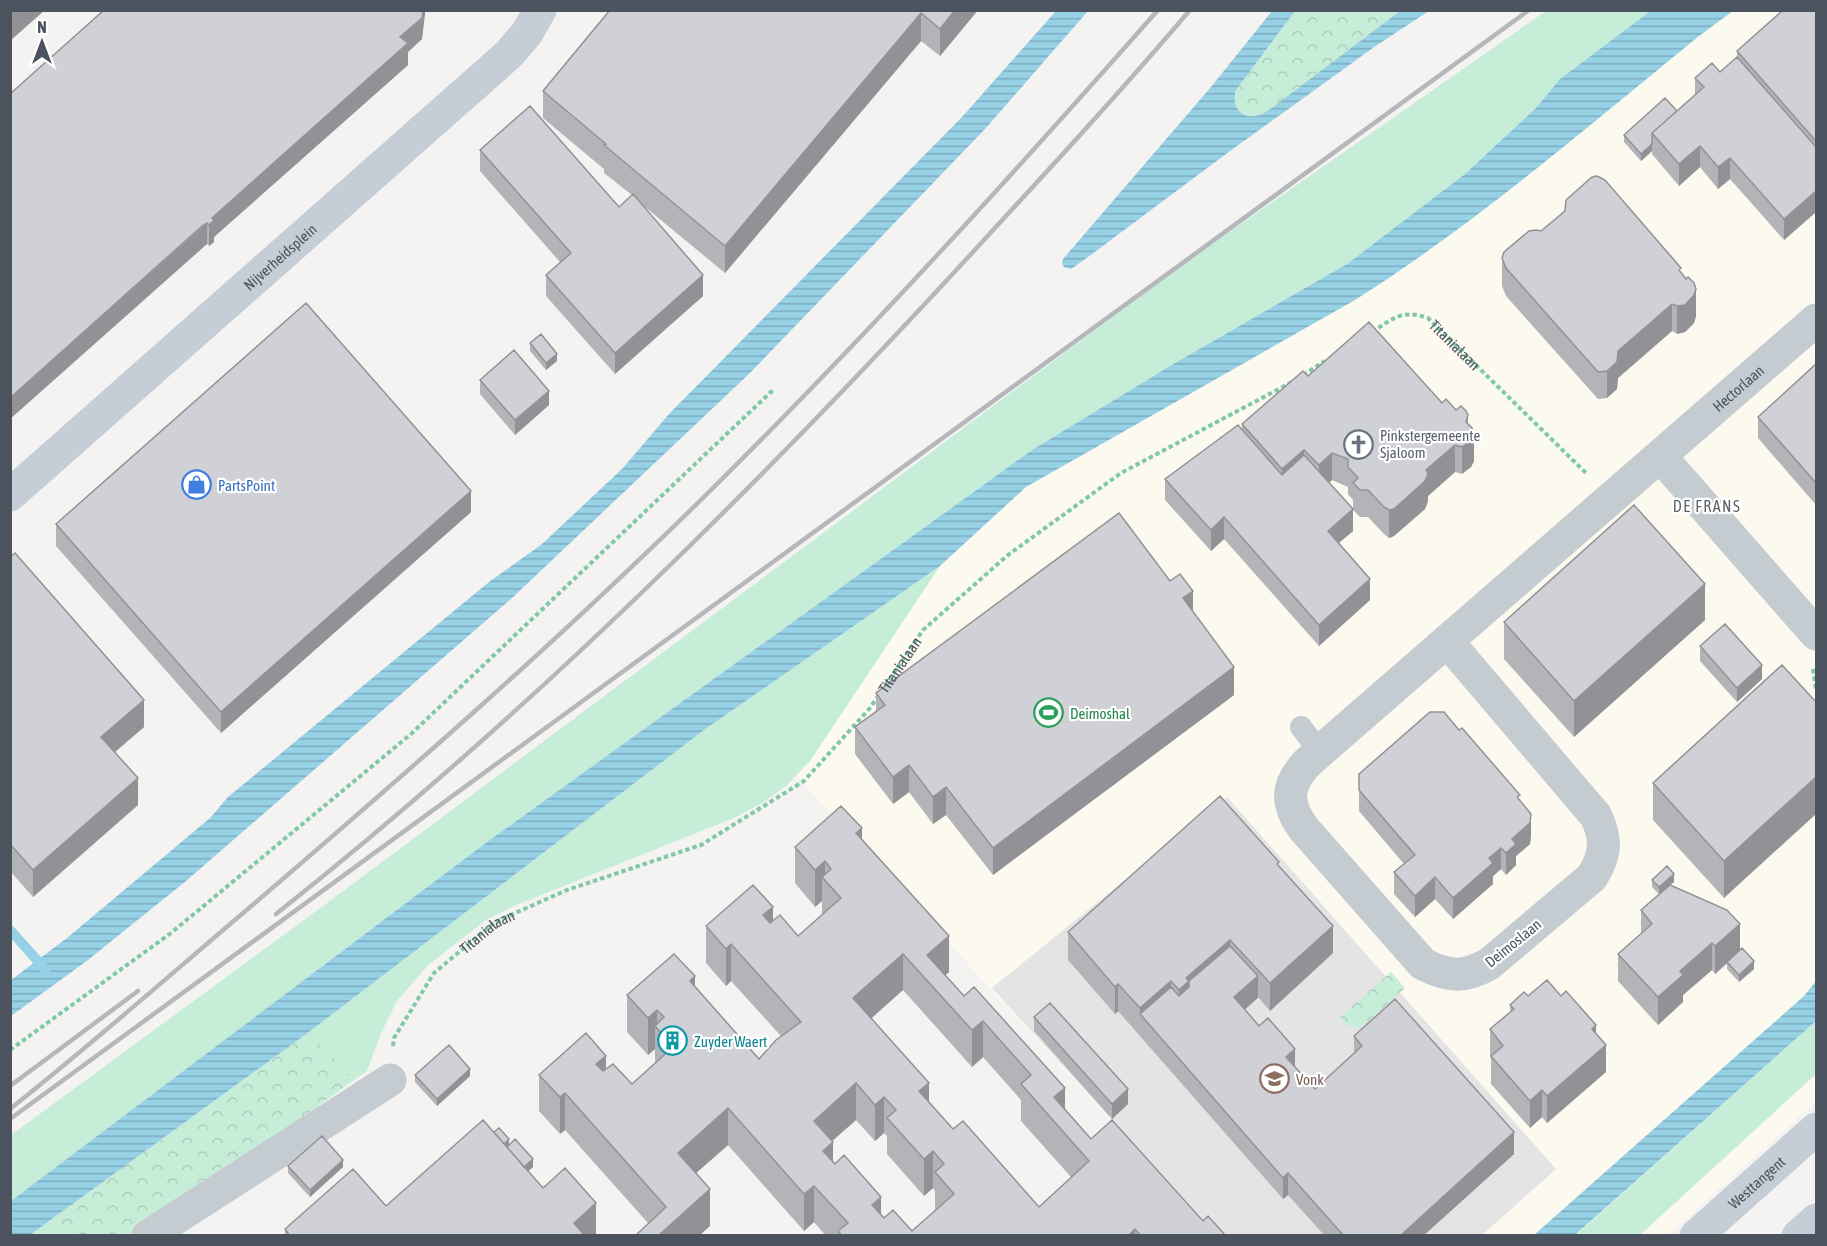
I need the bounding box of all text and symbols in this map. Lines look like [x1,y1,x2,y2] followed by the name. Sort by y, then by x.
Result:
[12,12,72,72] north arrow
[37,18,47,36] text: N
[240,220,320,293] street label: Nijverheidsplein
[1426,316,1484,373] street label: Titanialaan
[1709,361,1767,415] street label: Hectorlaan
[1380,427,1480,461] place label: Pinkstergemeente Sjaloom
[1343,428,1375,460] church icon: Pinkstergemeente Sjaloom
[181,469,213,501] shop icon: PartsPoint
[218,477,275,494] place label: PartsPoint
[1673,497,1741,515] district label: DE FRANS
[874,634,924,696] street label: Titanialaan
[1033,697,1065,729] sports icon: Deimoshal
[1070,705,1130,722] place label: Deimoshal
[456,906,517,957] street label: Titanialaan
[1482,915,1544,971] street label: Deimoslaan
[657,1025,689,1057] building icon: Zuyder Waert
[694,1033,767,1050] place label: Zuyder Waert
[1259,1063,1291,1095] school or university icon: Vonk
[1296,1071,1324,1088] place label: Vonk
[1725,1152,1788,1212] street label: Westtangent

